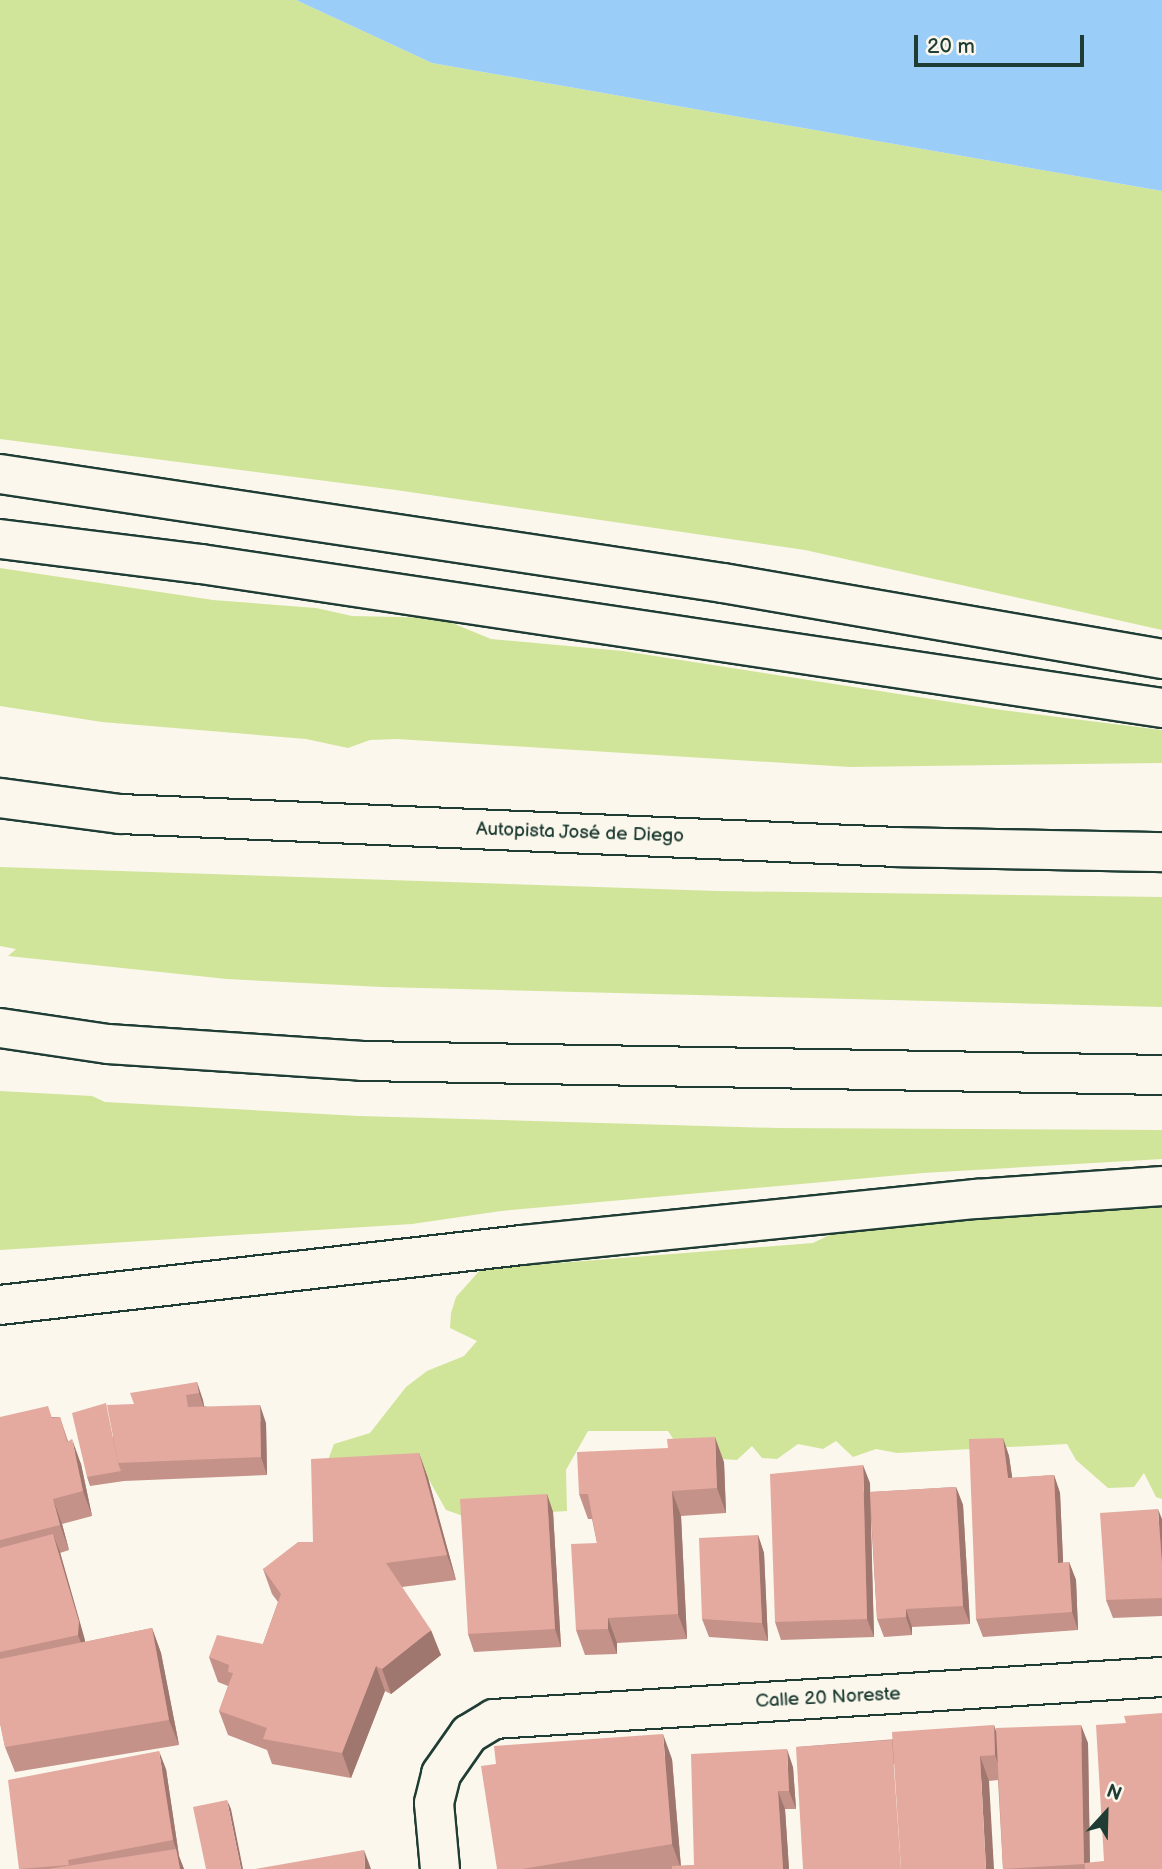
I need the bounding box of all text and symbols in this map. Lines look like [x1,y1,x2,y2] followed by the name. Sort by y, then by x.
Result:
[917,21,1087,65] scale bar
[927,34,975,59] text: 20 m
[475,818,685,848] street label: Autopista José de Diego
[755,1683,901,1713] street label: Calle 20 Noreste
[1071,1778,1141,1848] north arrow
[1103,1780,1125,1806] text: N

